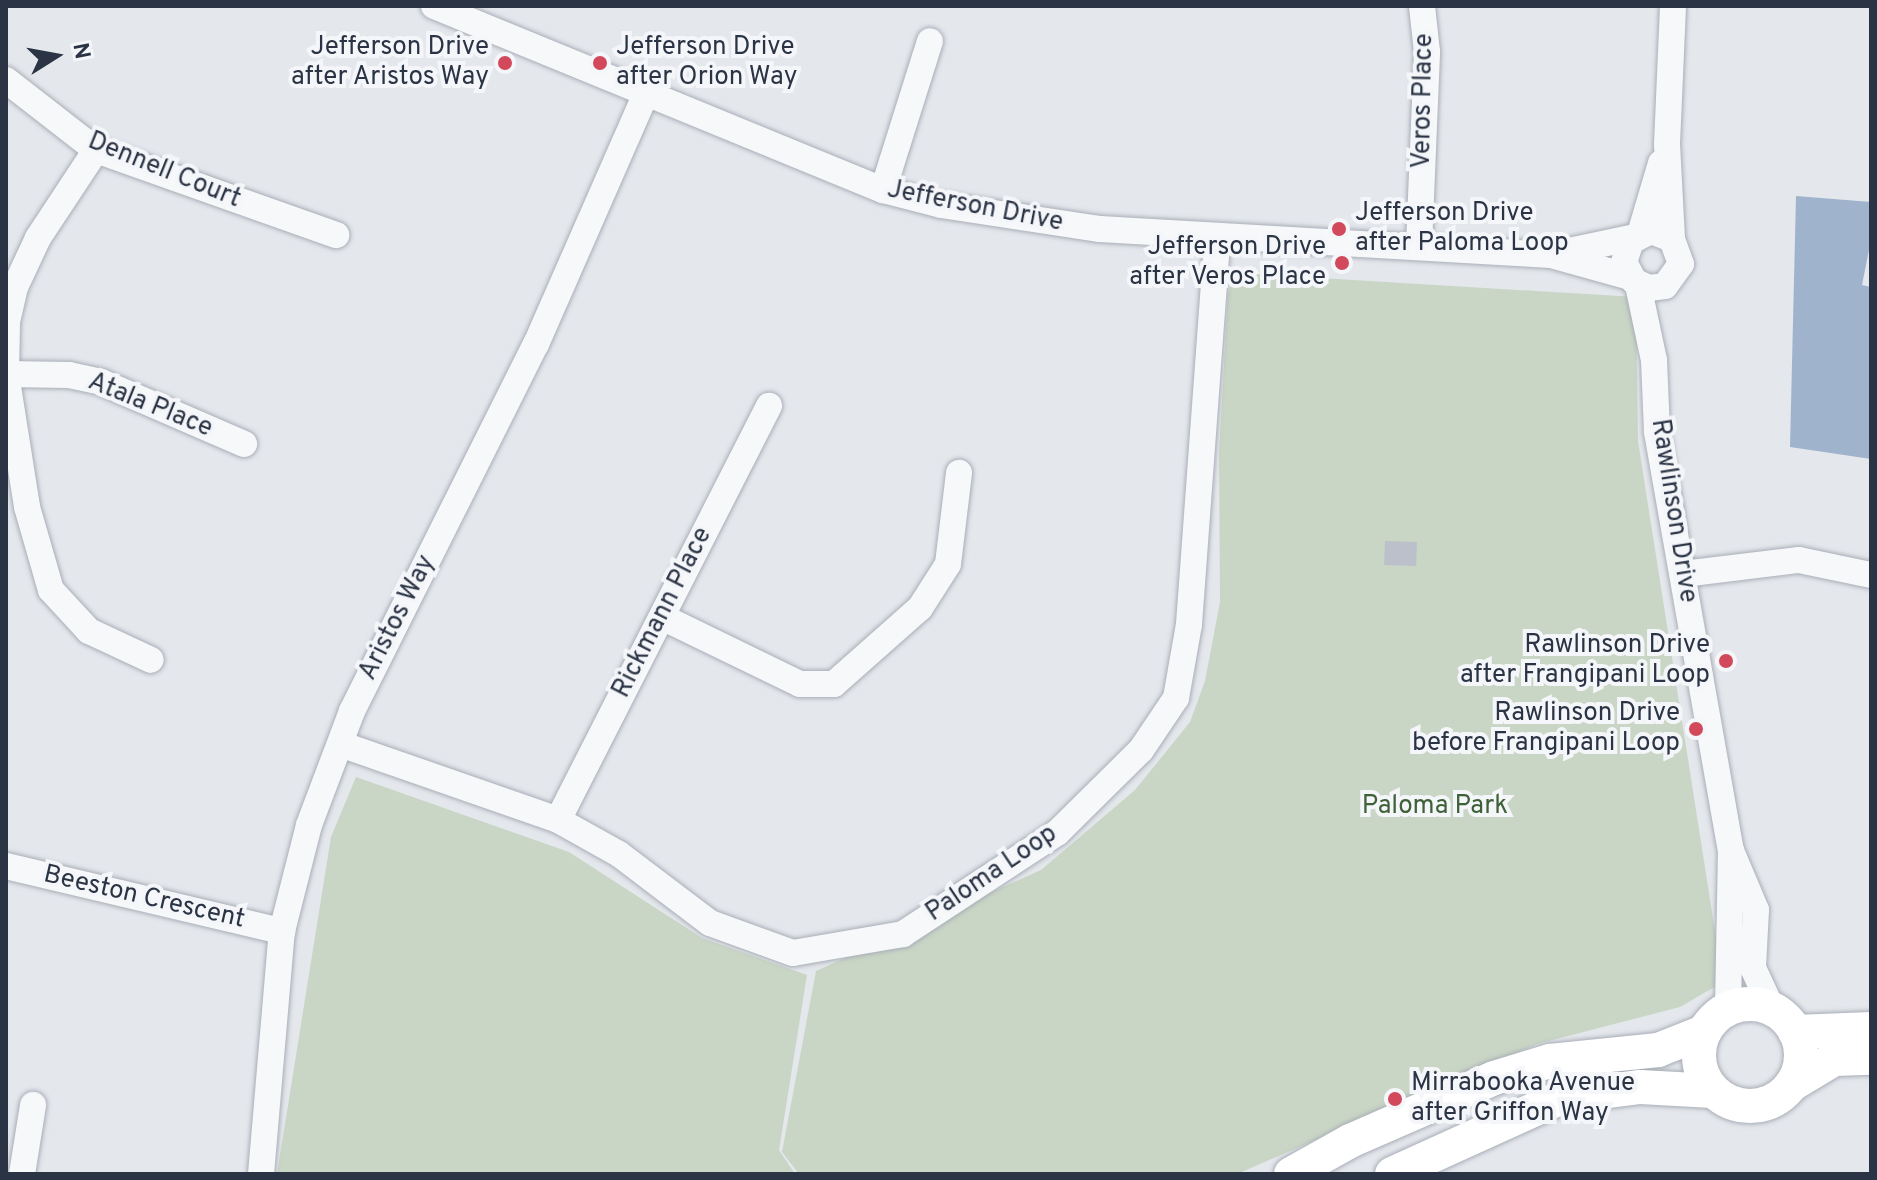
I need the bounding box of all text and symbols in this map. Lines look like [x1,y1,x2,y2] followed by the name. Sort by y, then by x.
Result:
[16,16,96,96] north arrow
[290,32,489,94] place label: Jefferson Drive after Aristos Way
[616,32,798,94] place label: Jefferson Drive after Orion Way
[1407,33,1441,169] street label: Veros Place
[65,41,95,62] text: N
[496,54,514,72] marker: Jefferson Drive after Aristos Way
[591,54,609,72] marker: Jefferson Drive after Orion Way
[83,126,245,216] street label: Dennell Court
[884,175,1066,239] street label: Jefferson Drive
[1355,198,1569,260] place label: Jefferson Drive after Paloma Loop
[1330,220,1348,238] marker: Jefferson Drive after Paloma Loop
[1128,232,1326,294] place label: Jefferson Drive after Veros Place
[1333,254,1351,272] marker: Jefferson Drive after Veros Place
[83,367,217,445] street label: Atala Place
[1643,417,1703,605] street label: Rawlinson Drive
[607,523,719,703] street label: Rickmann Place
[353,550,443,686] street label: Aristos Way
[1460,630,1710,692] place label: Rawlinson Drive after Frangipani Loop
[1717,652,1735,670] marker: Rawlinson Drive after Frangipani Loop
[1412,698,1680,760] place label: Rawlinson Drive before Frangipani Loop
[1687,720,1705,738] marker: Rawlinson Drive before Frangipani Loop
[1362,791,1508,823] park label: Paloma Park
[921,819,1063,929] street label: Paloma Loop
[40,860,248,936] street label: Beeston Crescent
[1411,1068,1636,1130] place label: Mirrabooka Avenue after Griffon Way
[1386,1090,1404,1108] marker: Mirrabooka Avenue after Griffon Way

